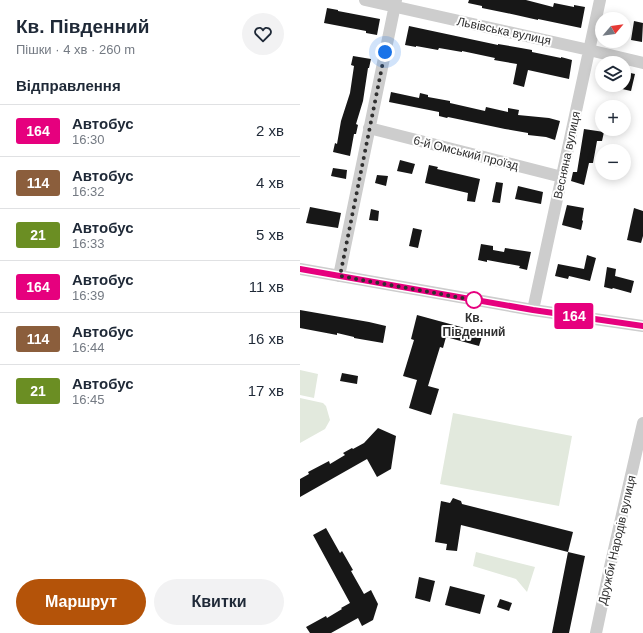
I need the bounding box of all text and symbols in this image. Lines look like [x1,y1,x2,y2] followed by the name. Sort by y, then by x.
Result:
[595,12,631,48] north arrow
[595,12,631,180] map controls
[242,13,284,55] button: heart
[456,14,552,48] street label: Львівська вулиця
[16,16,149,37] text: Кв. Південний
[16,42,135,57] text: Пішки · 4 хв · 260 m
[375,42,395,62] your location
[595,56,631,92] button: layers
[16,77,121,94] text: Відправлення
[595,100,631,136] button: +
[551,110,583,200] street label: Весняна вулиця
[72,115,134,132] text: Автобус
[256,122,284,139] text: 2 хв
[26,123,50,139] text: 164
[72,132,105,147] text: 16:30
[412,133,520,173] street label: 6-й Омський проїзд
[595,144,631,180] button: −
[72,167,134,184] text: Автобус
[256,174,284,191] text: 4 хв
[27,175,49,191] text: 114
[72,184,105,199] text: 16:32
[72,219,134,236] text: Автобус
[256,226,284,243] text: 5 хв
[30,227,46,243] text: 21
[72,236,105,251] text: 16:33
[72,271,134,288] text: Автобус
[249,278,284,295] text: 11 хв
[26,279,50,295] text: 164
[72,288,105,303] text: 16:39
[465,291,483,309] marker: Кв. Південний
[551,303,597,329] line badge: 164
[562,308,586,324] text: 164
[443,311,505,339] place label: Кв. Південний
[72,323,134,340] text: Автобус
[248,330,284,347] text: 16 хв
[27,331,49,347] text: 114
[72,340,105,355] text: 16:44
[72,375,134,392] text: Автобус
[248,382,284,399] text: 17 хв
[30,383,46,399] text: 21
[72,392,105,407] text: 16:45
[595,474,639,606] street label: Дружби Народів вулиця
[16,579,146,625] button: Маршрут
[154,579,284,625] button: Квитки

